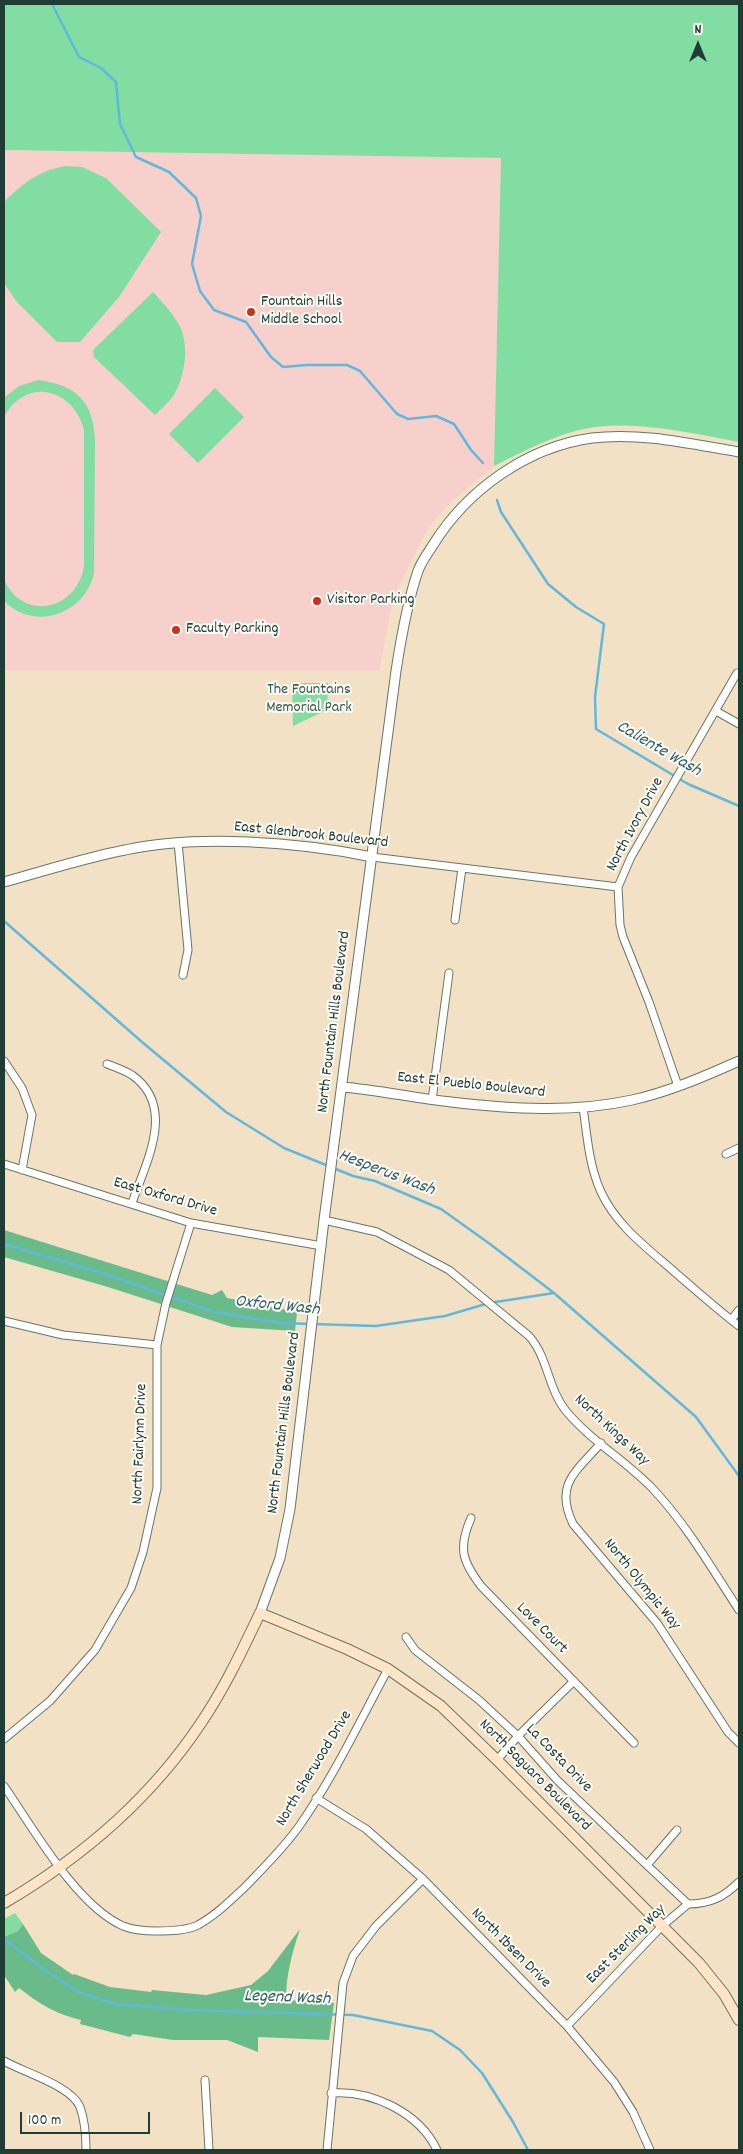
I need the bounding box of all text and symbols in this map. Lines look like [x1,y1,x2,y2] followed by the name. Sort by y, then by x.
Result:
[673,20,723,70] north arrow
[695,20,701,40] text: N
[261,293,342,331] place label: Fountain Hills Middle School
[245,306,257,318] marker: Fountain Hills Middle School
[327,591,415,611] place label: Visitor Parking
[311,595,323,607] marker: Visitor Parking
[186,620,278,640] place label: Faculty Parking
[170,624,182,636] marker: Faculty Parking
[266,681,352,719] park label: The Fountains Memorial Park
[612,717,704,783] water label: Caliente Wash
[603,775,669,875] street label: North Ivory Drive
[233,818,389,854] street label: East Glenbrook Boulevard
[314,930,356,1114] street label: North Fountain Hills Boulevard
[396,1069,546,1103] street label: East El Pueblo Boulevard
[335,1146,437,1202] water label: Hesperus Wash
[111,1174,219,1222] street label: East Oxford Drive
[234,1292,320,1322] water label: Oxford Wash
[264,1331,306,1515] street label: North Fountain Hills Boulevard
[129,1383,153,1505] street label: North Fairlynn Drive
[569,1391,653,1471] street label: North Kings Way
[598,1535,684,1635] street label: North Olympic Way
[511,1599,571,1659] street label: Love Court
[273,1708,357,1830] street label: North Sherwood Drive
[474,1716,594,1836] street label: North Saguaro Boulevard
[521,1721,595,1797] street label: La Costa Drive
[583,1901,671,1989] street label: East Sterling Way
[466,1905,554,1993] street label: North Ibsen Drive
[243,1987,331,2011] water label: Legend Wash
[22,2102,152,2134] scale bar
[28,2110,61,2132] text: 100 m

